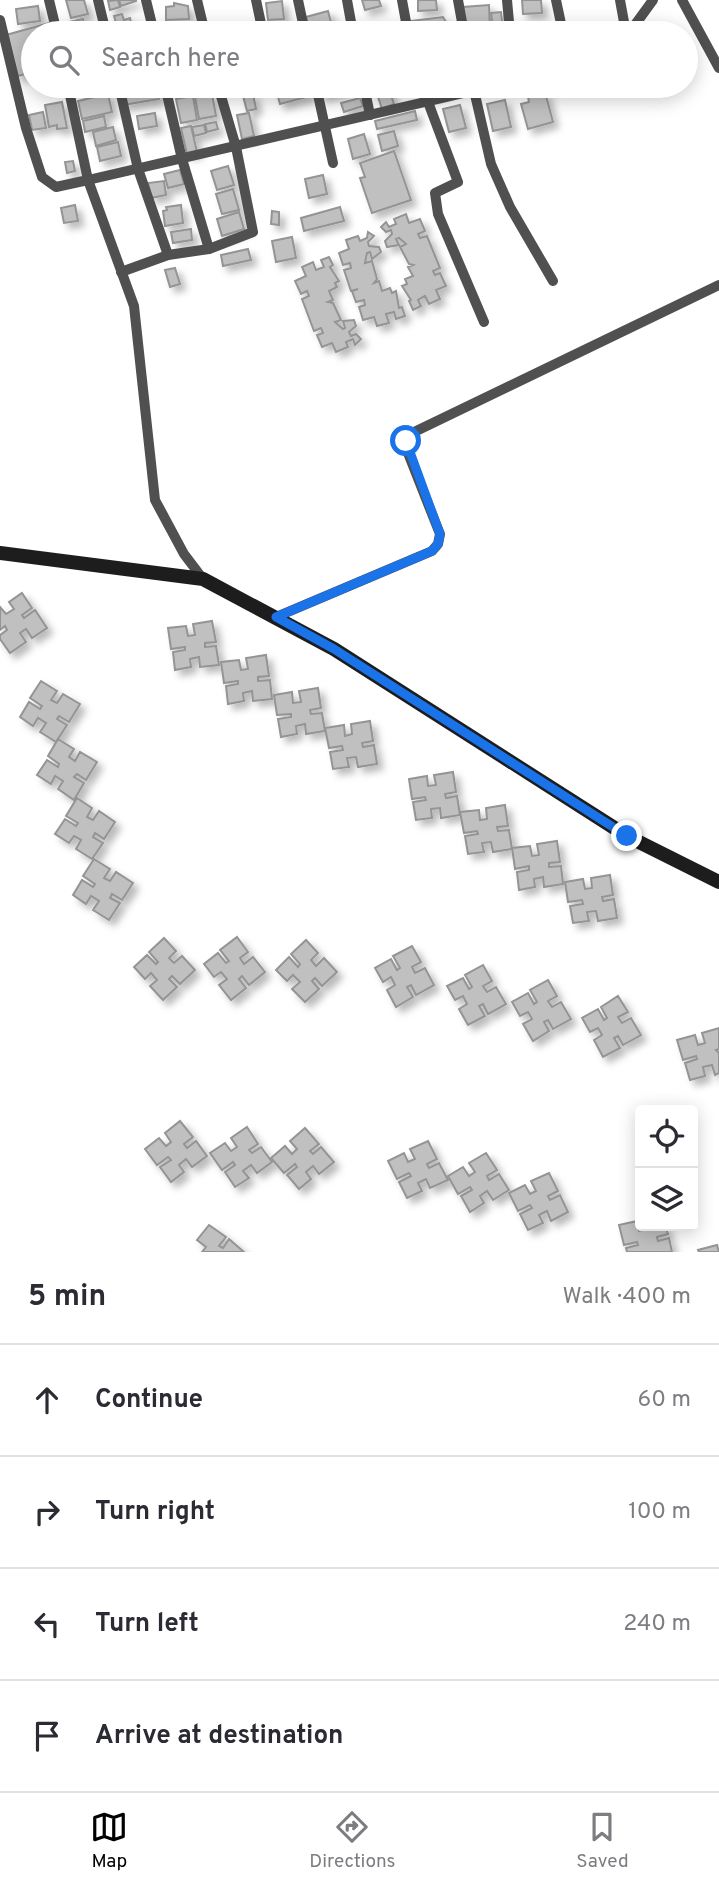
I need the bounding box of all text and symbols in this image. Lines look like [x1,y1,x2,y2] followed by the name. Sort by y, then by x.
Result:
[21,21,698,98] search box
[45,41,83,79] icon: search
[101,43,240,76] text: Search here
[390,425,421,456] route start
[611,820,642,851] route end
[635,1105,698,1231] map controls
[635,1105,698,1168] button: locate
[635,1168,698,1231] button: layers
[28,1279,106,1316] text: 5 min
[563,1283,691,1312] text: Walk · 400 m
[28,1381,66,1419] icon: ahead
[95,1384,203,1417] text: Continue
[638,1386,691,1415] text: 60 m
[28,1493,66,1531] icon: right
[95,1496,215,1529] text: Turn right
[628,1498,691,1527] text: 100 m
[28,1605,66,1643] icon: left
[95,1608,199,1641] text: Turn left
[623,1610,691,1639] text: 240 m
[28,1717,66,1755] icon: arrive
[95,1720,343,1753] text: Arrive at destination
[90,1808,128,1874] tab: Map
[309,1808,396,1874] tab: Directions
[576,1808,629,1874] tab: Saved

